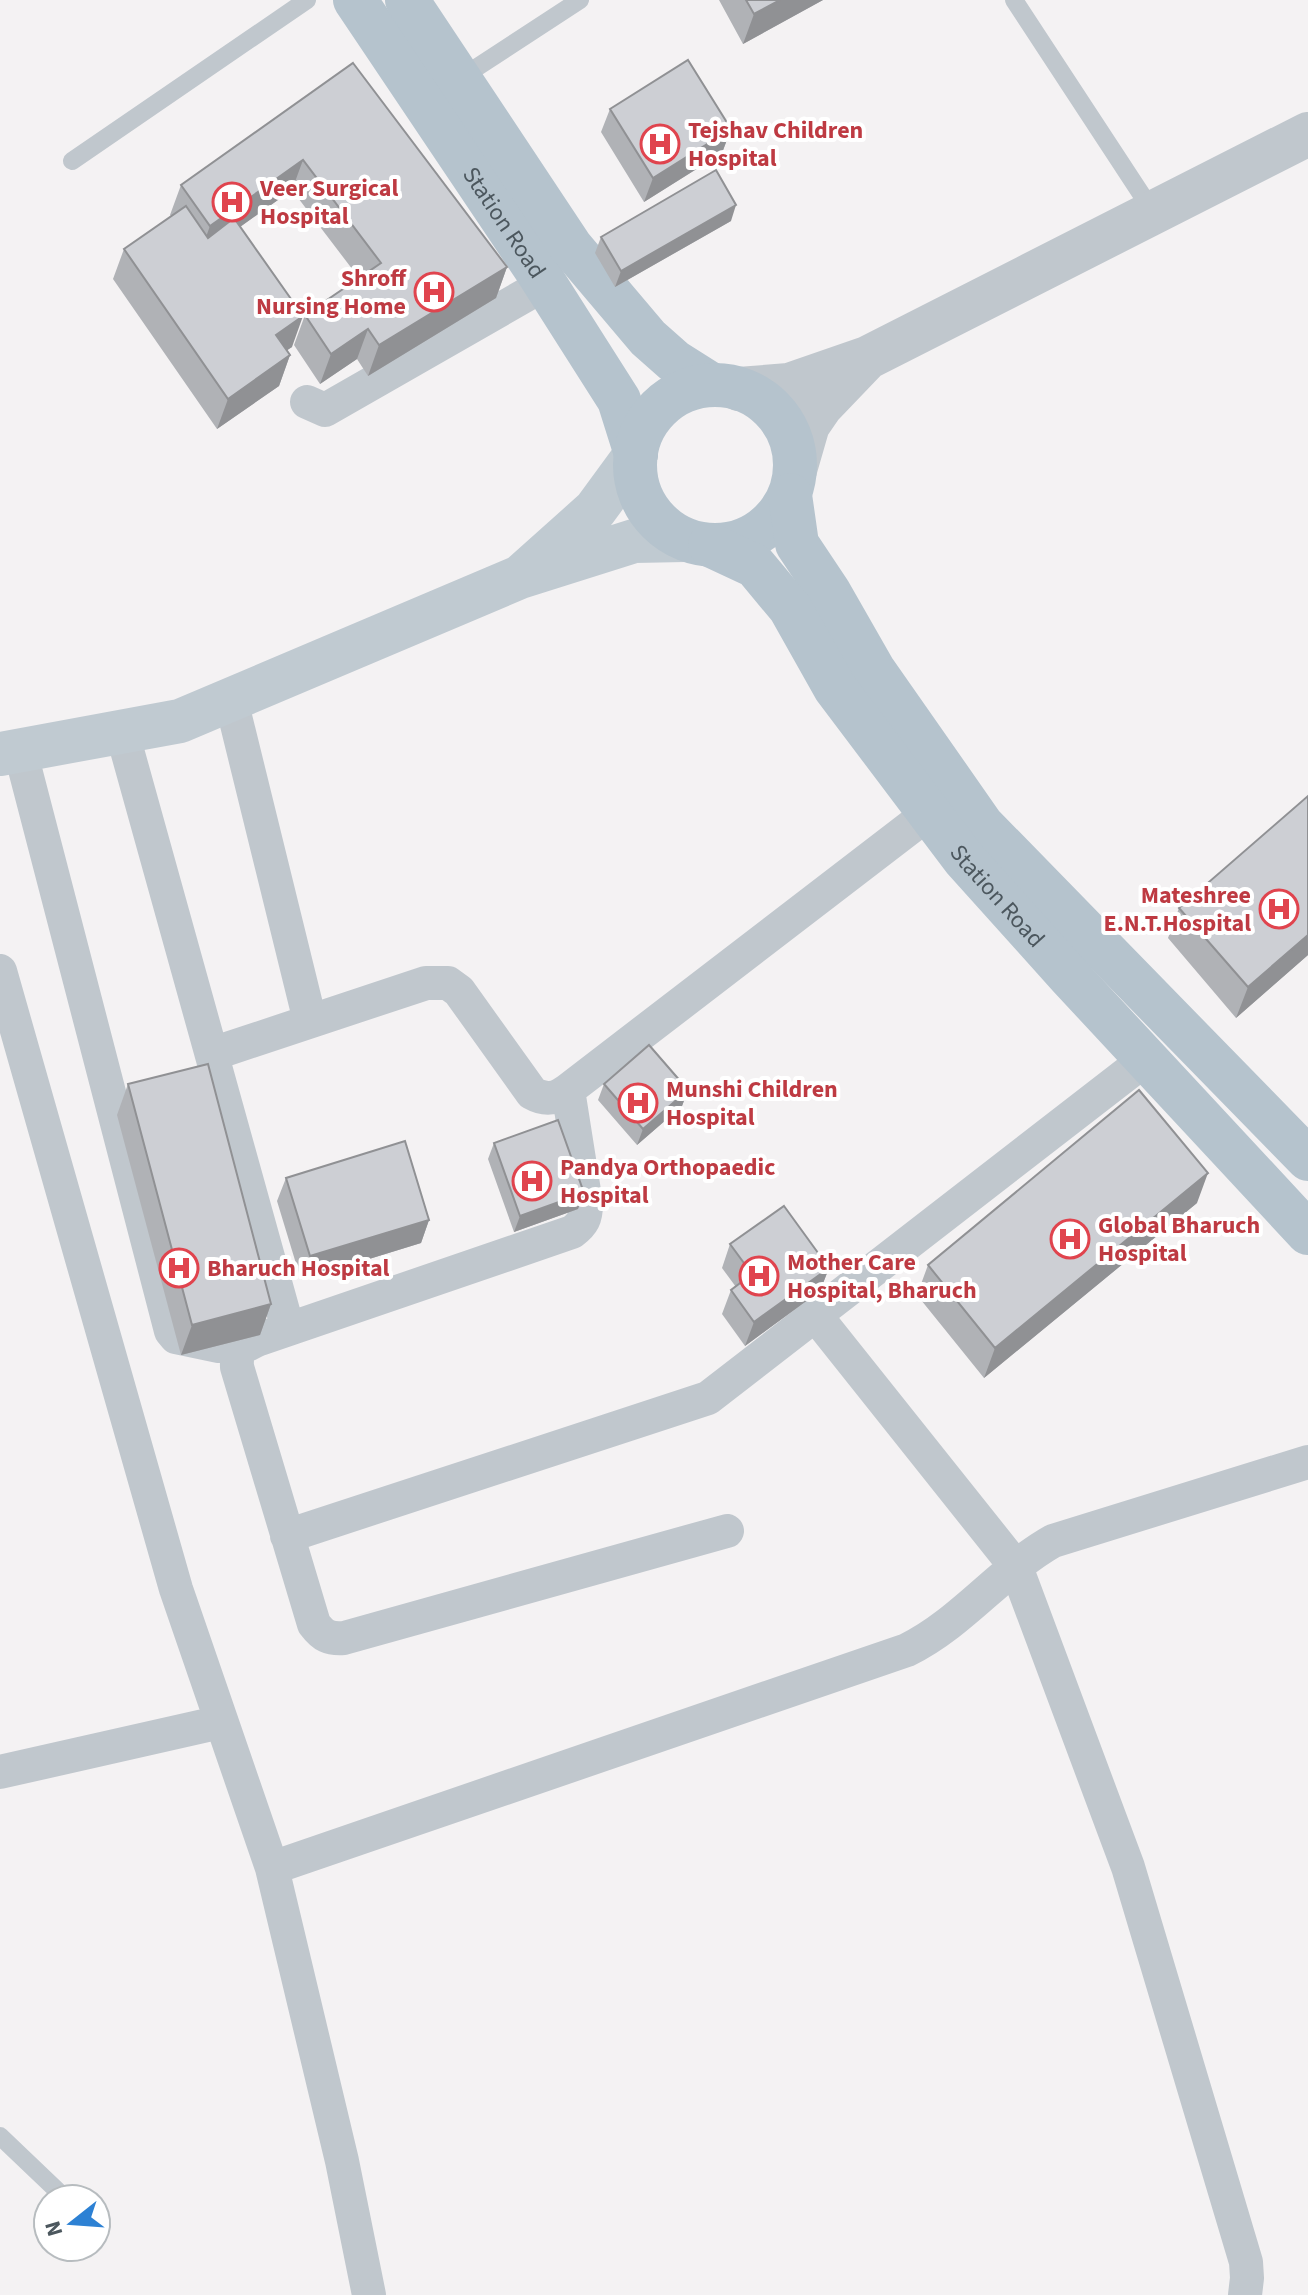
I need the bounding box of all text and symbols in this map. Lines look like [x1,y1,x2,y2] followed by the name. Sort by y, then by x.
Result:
[688,113,863,176] place label: Tejshav Children Hospital
[639,123,681,165] hospital icon: Tejshav Children Hospital
[454,160,555,285] street label: Station Road
[259,171,398,234] place label: Veer Surgical Hospital
[211,181,253,223] hospital icon: Veer Surgical Hospital
[256,261,407,324] place label: Shroff Nursing Home
[413,271,455,313] hospital icon: Shroff Nursing Home
[941,837,1053,955] street label: Station Road
[1104,878,1251,941] place label: Mateshree E.N.T.Hospital
[1258,888,1300,930] hospital icon: Mateshree E.N.T.Hospital
[666,1072,838,1135] place label: Munshi Children Hospital
[617,1082,659,1124] hospital icon: Munshi Children Hospital
[560,1150,775,1213] place label: Pandya Orthopaedic Hospital
[511,1160,553,1202] hospital icon: Pandya Orthopaedic Hospital
[1098,1208,1260,1271] place label: Global Bharuch Hospital
[1049,1218,1091,1260] hospital icon: Global Bharuch Hospital
[787,1245,977,1308] place label: Mother Care Hospital, Bharuch
[158,1247,200,1289] hospital icon: Bharuch Hospital
[207,1251,390,1286] place label: Bharuch Hospital
[738,1255,780,1297] hospital icon: Mother Care Hospital, Bharuch
[32,2183,112,2263] north arrow
[36,2217,71,2240] text: N

